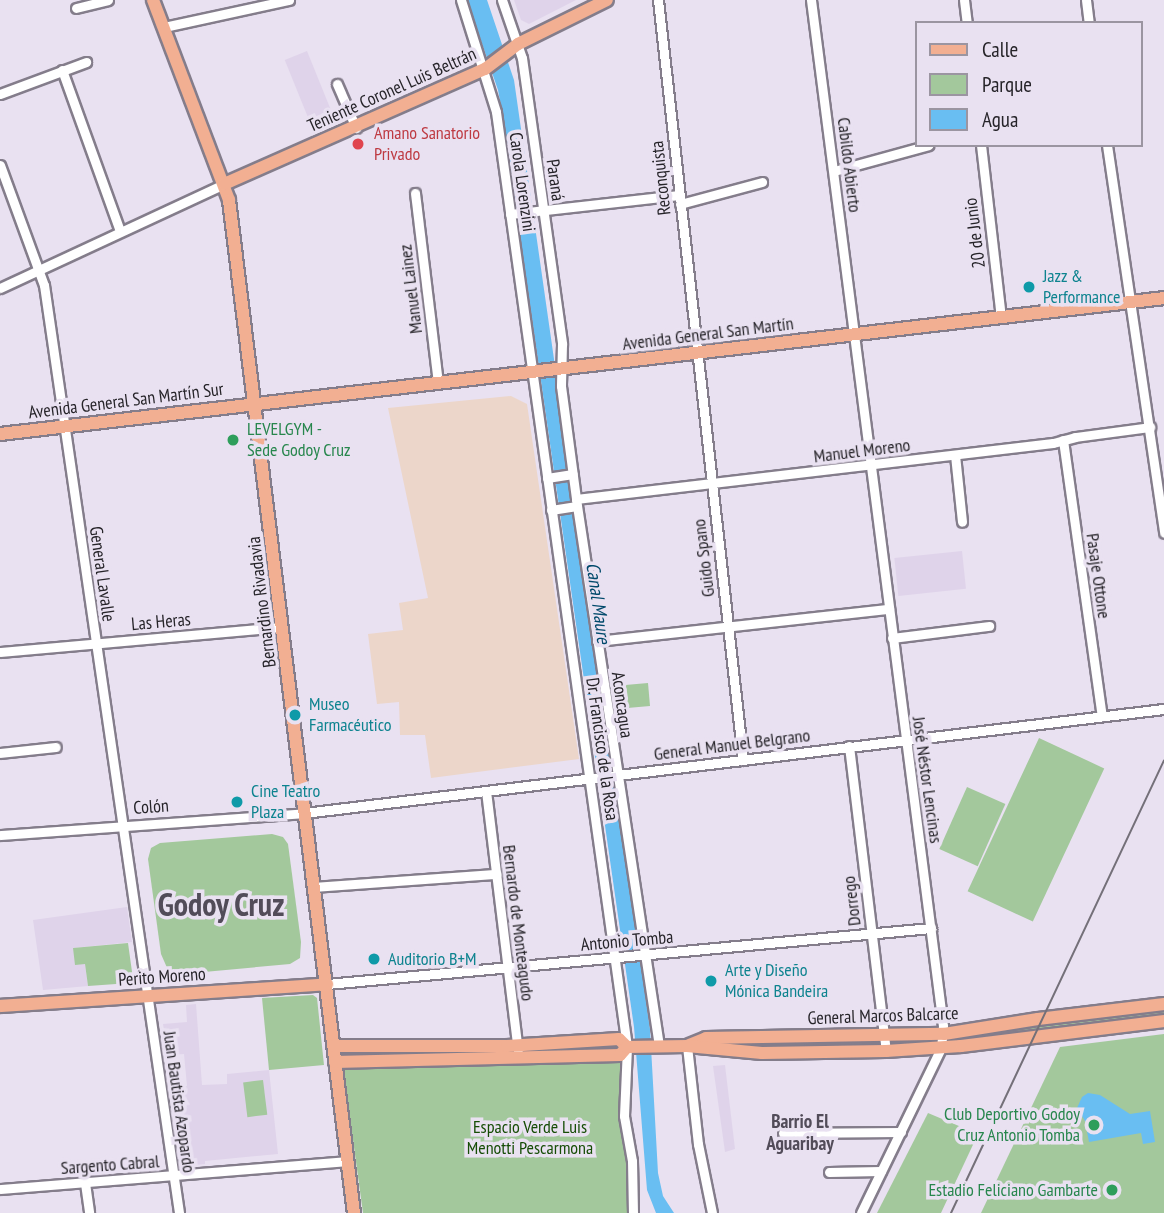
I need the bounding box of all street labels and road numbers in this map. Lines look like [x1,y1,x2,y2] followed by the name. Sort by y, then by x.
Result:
[304,43,480,137] street label: Teniente Coronel Luis Beltrán
[832,116,866,214] street label: Cabildo Abierto
[504,131,540,233] street label: Carola Lorenzini
[646,140,676,216] street label: Reconquista
[541,158,569,202] street label: Paraná
[960,197,990,269] street label: 20 de Junio
[395,243,427,335] street label: Manuel Lainez
[621,313,795,355] street label: Avenida General San Martín
[27,378,225,424] street label: Avenida General San Martín Sur
[812,434,912,468] street label: Manuel Moreno
[689,518,719,598] street label: Guido Spano
[85,525,119,623] street label: General Lavalle
[1081,532,1115,620] street label: Pasaje Ottone
[243,535,281,669] street label: Bernardino Rivadavia
[130,609,192,635] street label: Las Heras
[607,671,637,739] street label: Aconcagua
[581,676,623,822] street label: Dr. Francisco de la Rosa
[907,715,947,845] street label: José Néstor Lencinas
[653,725,811,765] street label: General Manuel Belgrano
[133,795,169,819] street label: Colón
[498,844,538,1002] street label: Bernardo de Monteagudo
[838,875,866,927] street label: Dorrego
[580,926,674,956] street label: Antonio Tomba
[118,963,206,991] street label: Perito Moreno
[807,1003,959,1029] street label: General Marcos Balcarce
[158,1030,200,1174] street label: Juan Bautista Azopardo
[60,1151,160,1179] street label: Sargento Cabral

